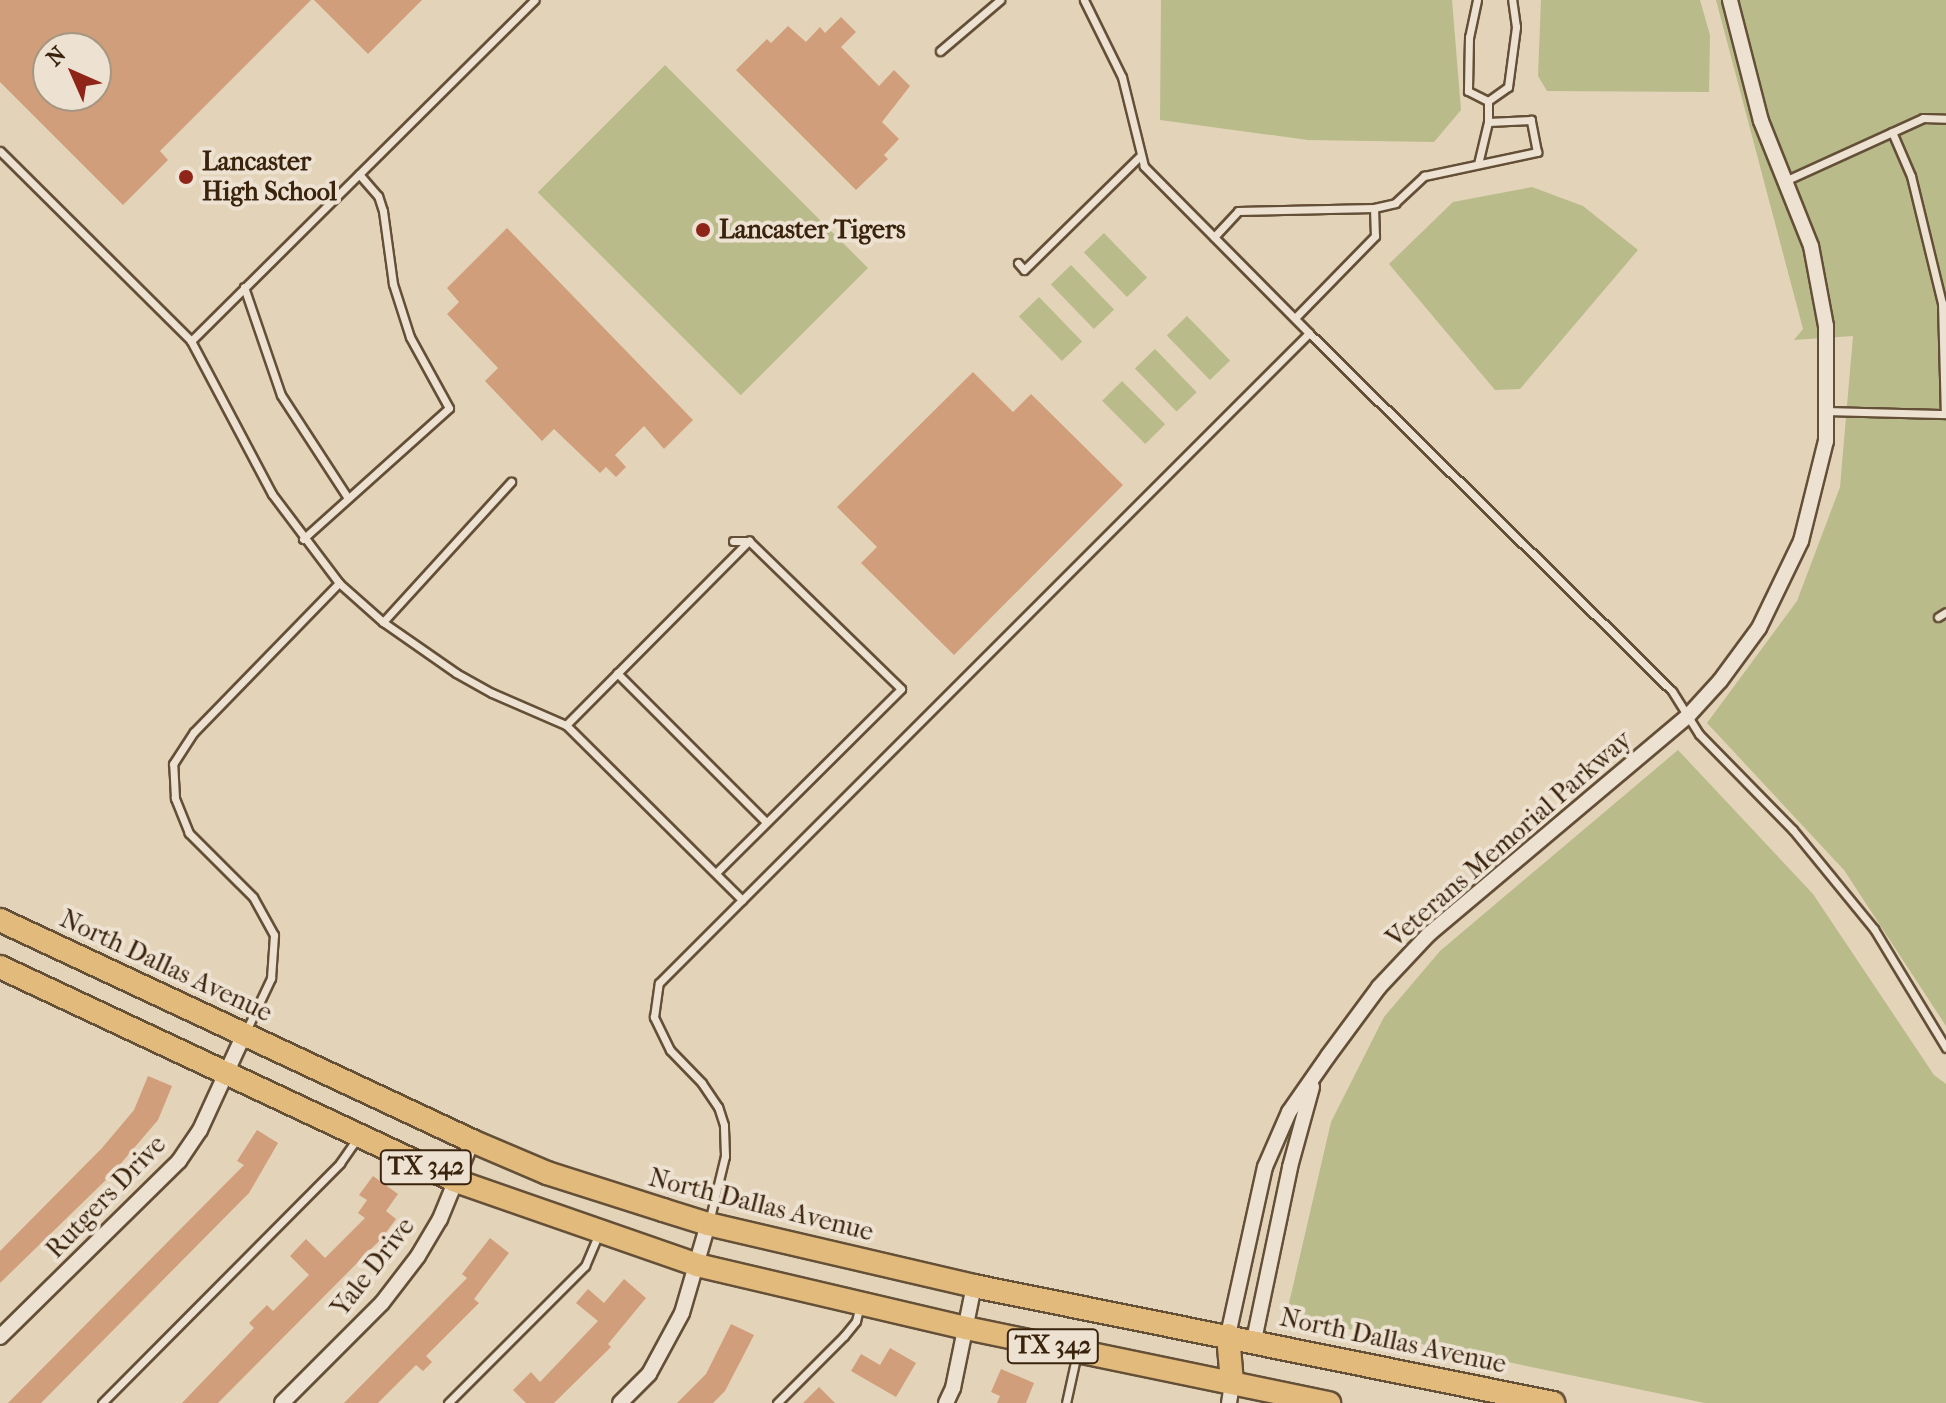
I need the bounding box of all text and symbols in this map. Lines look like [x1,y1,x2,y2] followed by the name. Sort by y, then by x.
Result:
[32,32,112,112] north arrow
[41,41,72,72] text: N
[202,146,337,208] place label: Lancaster High School
[177,168,195,186] marker: Lancaster High School
[719,214,906,246] place label: Lancaster Tigers
[694,221,712,239] marker: Lancaster Tigers
[1380,724,1638,954] street label: Veterans Memorial Parkway
[55,903,277,1029] street label: North Dallas Avenue
[40,1129,172,1265] street label: Rutgers Drive
[378,1147,474,1187] road number: TX 342
[646,1162,876,1248] street label: North Dallas Avenue
[325,1211,421,1323] street label: Yale Drive
[1277,1302,1509,1380] street label: North Dallas Avenue
[1005,1326,1101,1366] road number: TX 342

